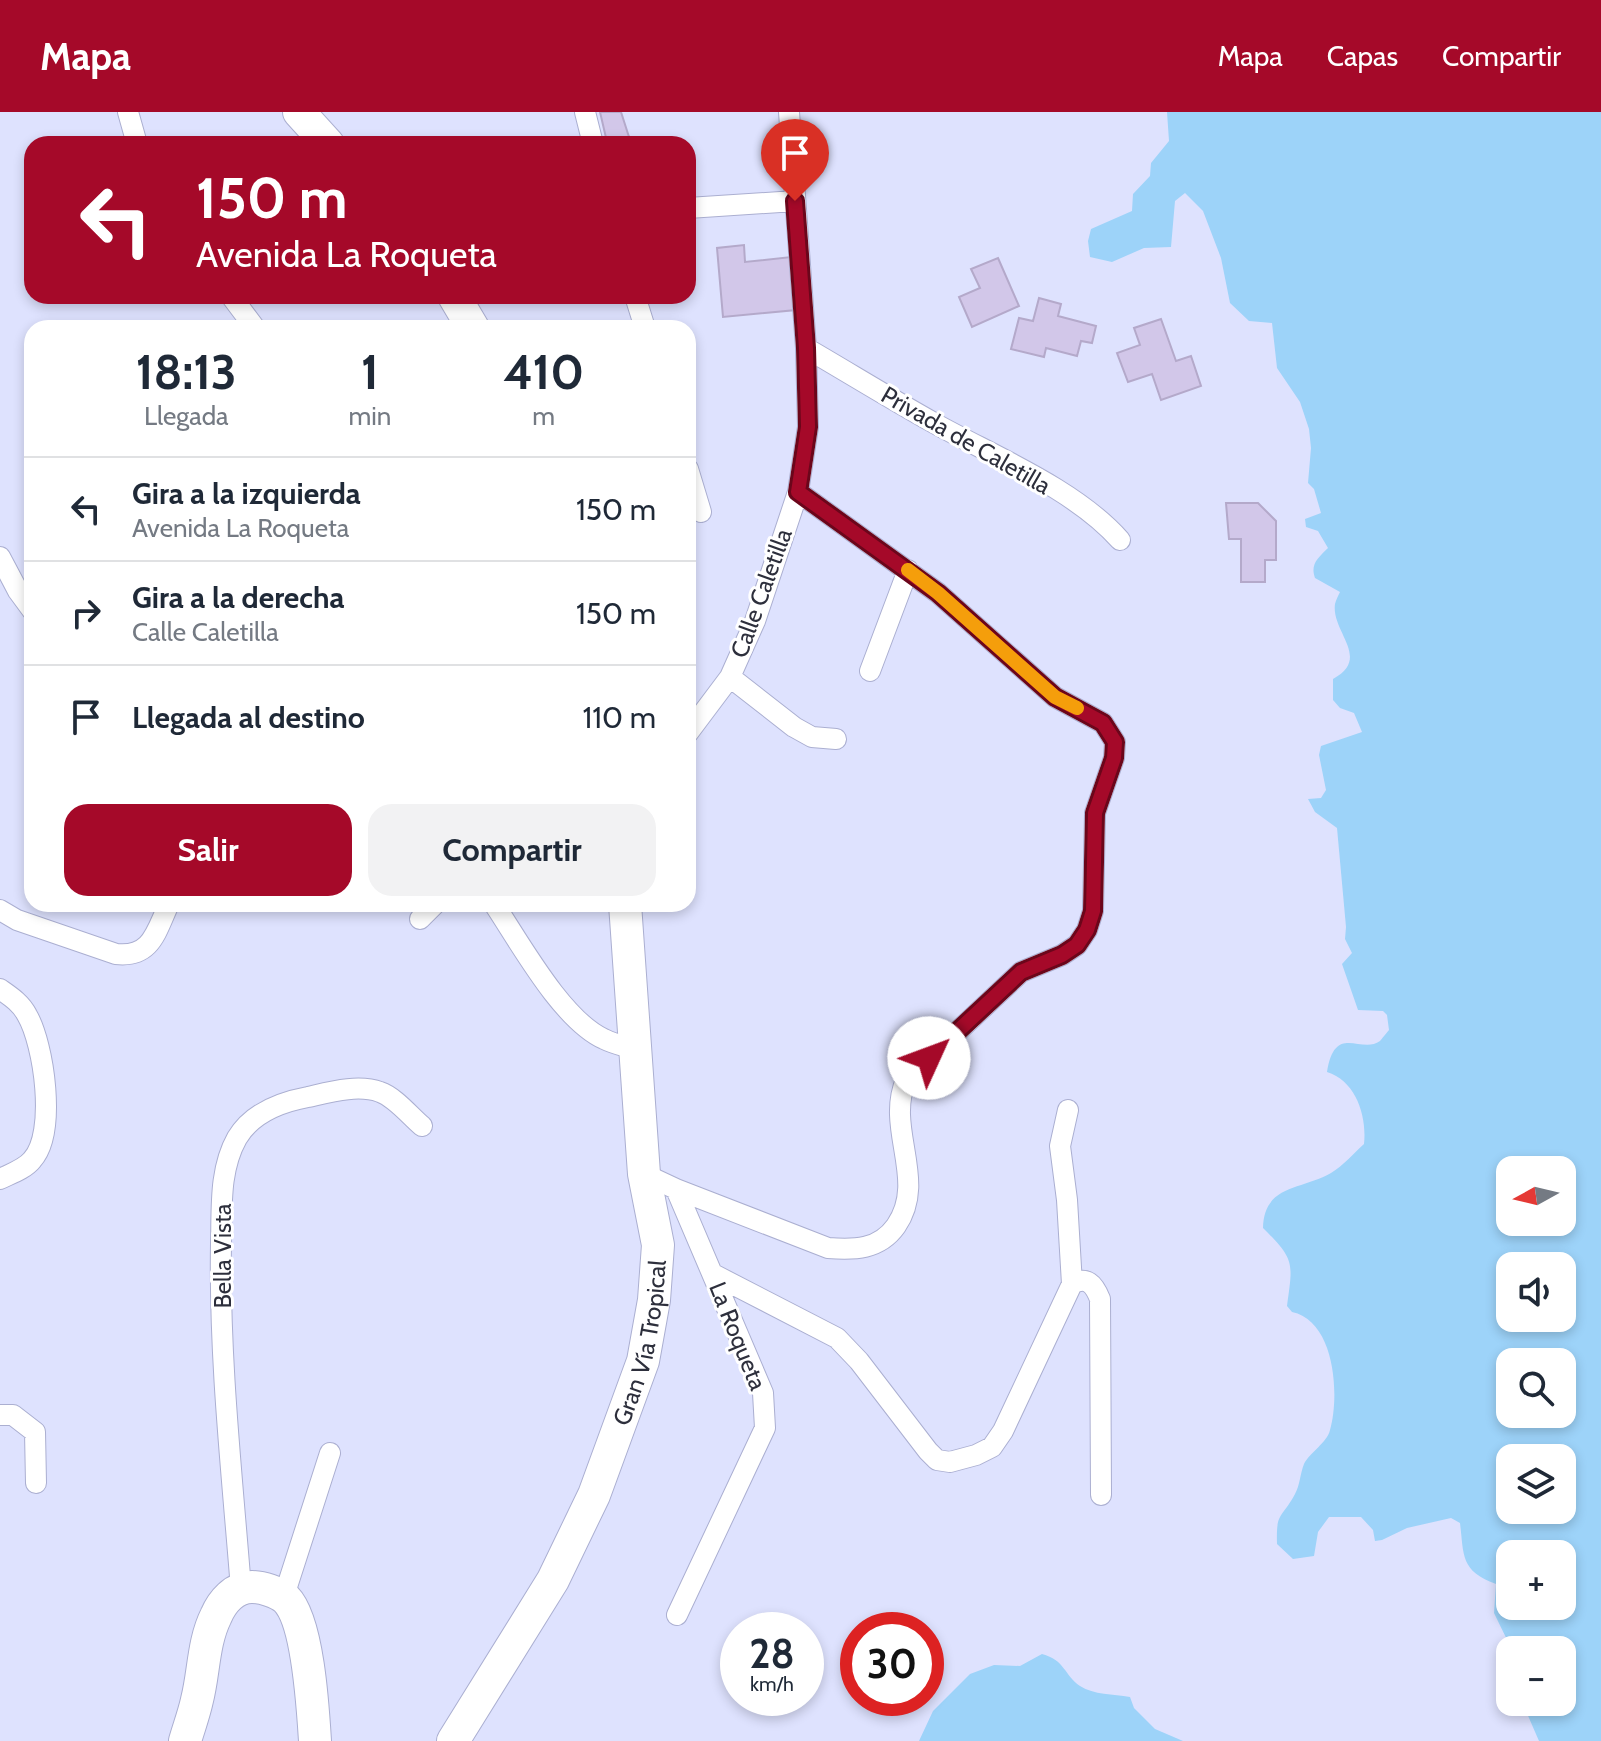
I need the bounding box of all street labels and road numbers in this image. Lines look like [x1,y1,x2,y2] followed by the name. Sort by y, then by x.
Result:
[876,380,1056,500] street label: Privada de Caletilla
[724,524,798,662] street label: Calle Caletilla
[208,1203,237,1309] street label: Bella Vista
[606,1259,671,1429] street label: Gran Vía Tropical
[703,1278,773,1395] street label: La Roqueta

